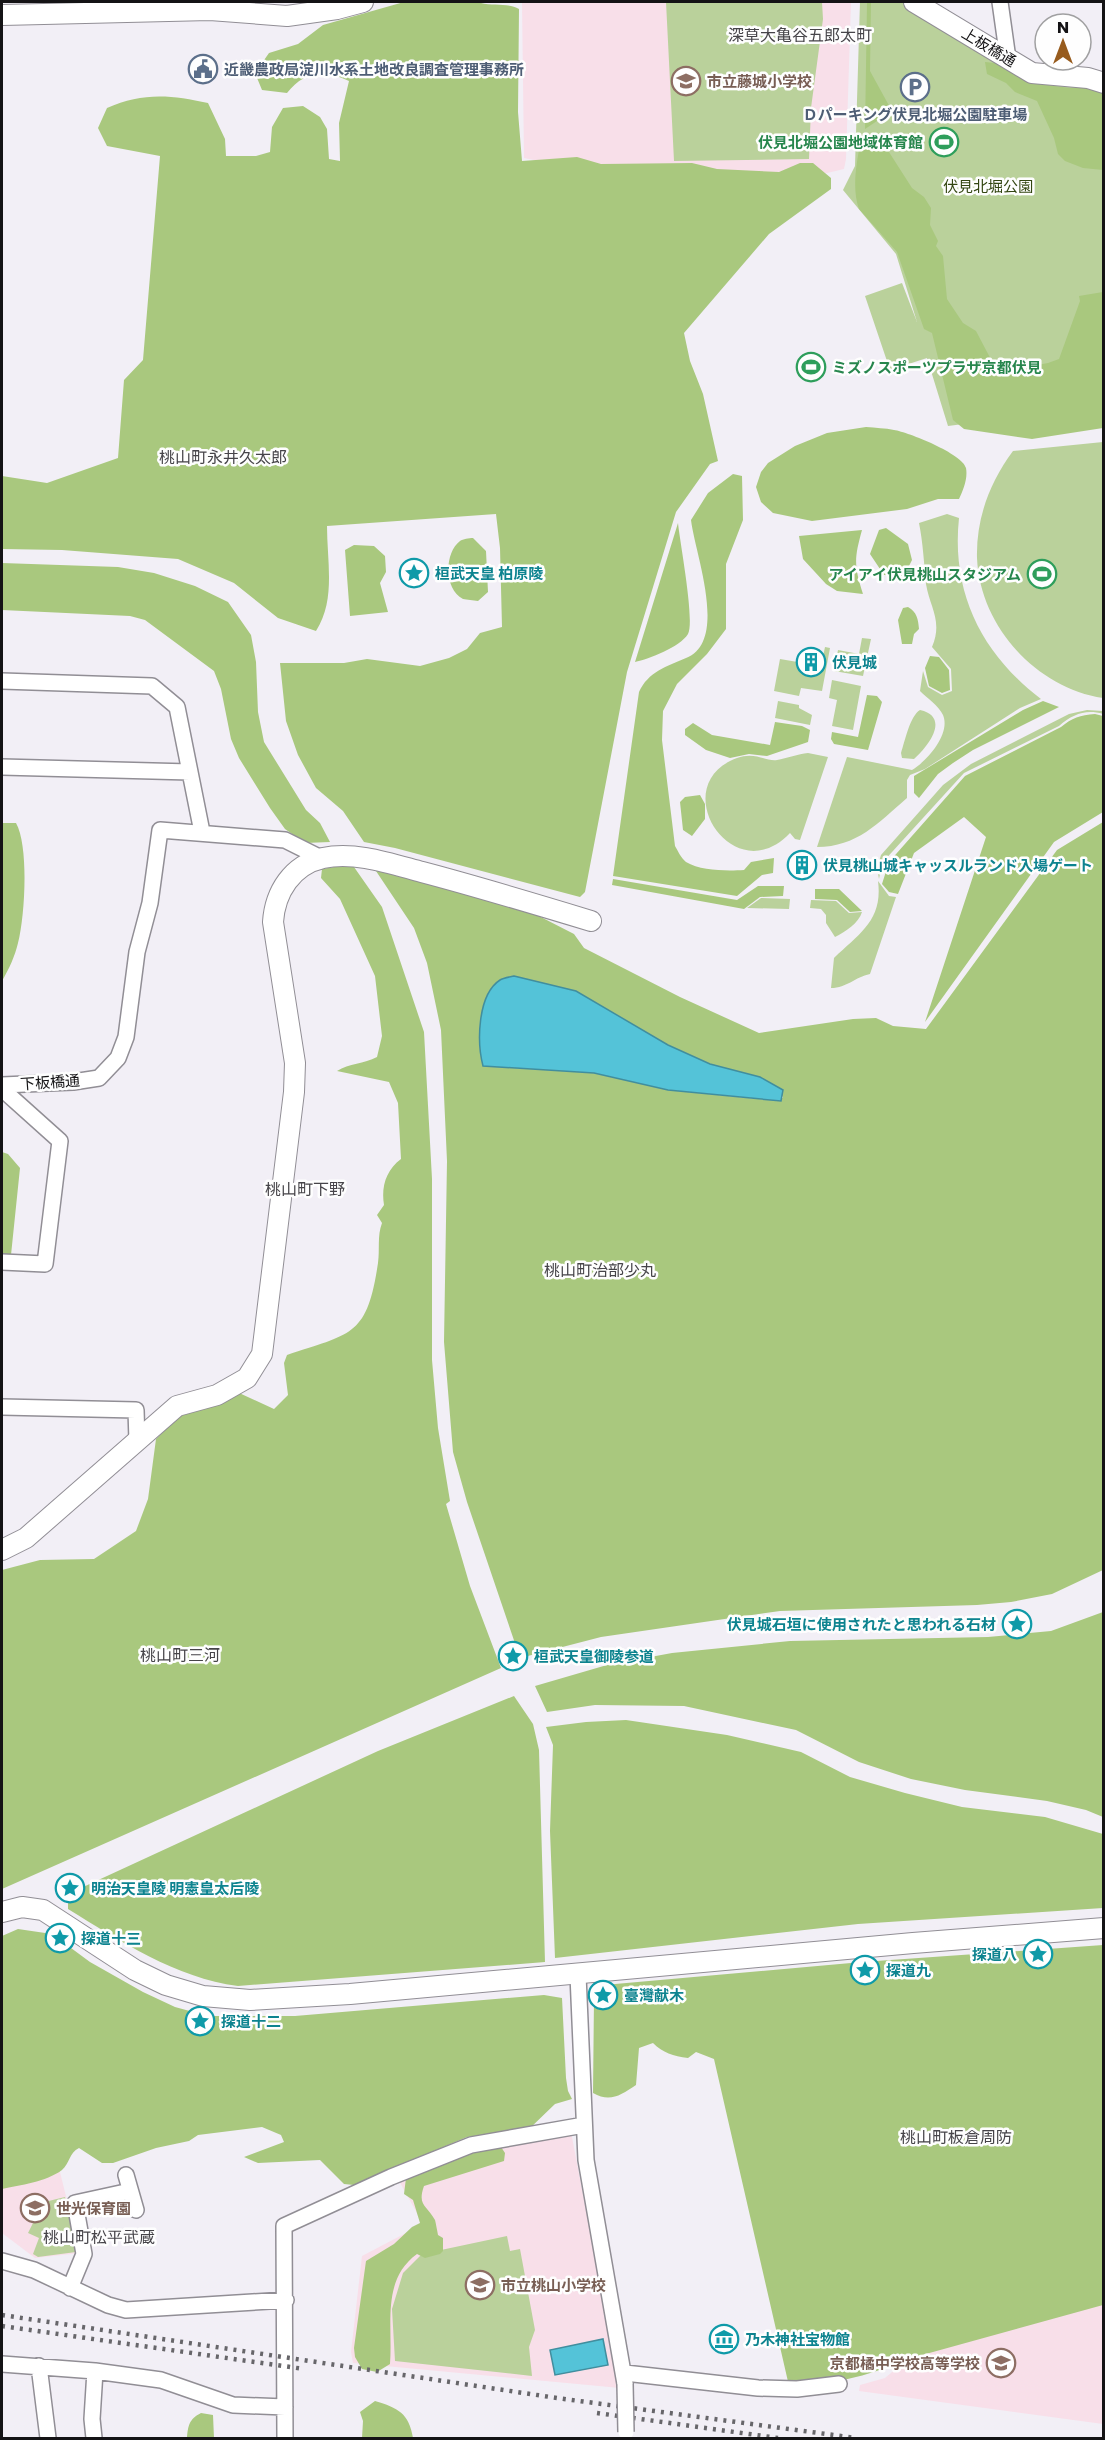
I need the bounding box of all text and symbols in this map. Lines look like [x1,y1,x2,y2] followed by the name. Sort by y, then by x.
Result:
[1033,12,1093,72] north arrow
[1057,16,1069,39] text: N
[958,23,1020,71] street label: 上板橋通
[728,24,872,47] district label: 深草大亀谷五郎太町
[187,53,219,85] public building icon: 近畿農政局淀川水系土地改良調査管理事務所
[224,59,524,80] place label: 近畿農政局淀川水系土地改良調査管理事務所
[670,65,702,97] school or university icon: 市立藤城小学校
[707,71,812,92] place label: 市立藤城小学校
[899,71,931,103] parking icon: Ｄパーキング伏見北堀公園駐車場
[803,104,1027,125] place label: Ｄパーキング伏見北堀公園駐車場
[928,126,960,158] sports icon: 伏見北堀公園地域体育館
[758,132,923,153] place label: 伏見北堀公園地域体育館
[943,176,1033,197] park label: 伏見北堀公園
[795,351,827,383] sports icon: ミズノスポーツプラザ京都伏見
[832,357,1042,378] place label: ミズノスポーツプラザ京都伏見
[159,446,287,469] district label: 桃山町永井久太郎
[398,557,430,589] place icon: 桓武天皇 柏原陵
[1026,558,1058,590] sports icon: アイアイ伏見桃山スタジアム
[435,563,543,584] place label: 桓武天皇 柏原陵
[829,564,1021,585] place label: アイアイ伏見桃山スタジアム
[795,646,827,678] building icon: 伏見城
[832,652,877,673] place label: 伏見城
[786,849,818,881] building icon: 伏見桃山城キャッスルランド入場ゲート
[823,855,1093,876] place label: 伏見桃山城キャッスルランド入場ゲート
[19,1069,81,1095] street label: 下板橋通
[265,1178,345,1201] district label: 桃山町下野
[544,1259,656,1282] district label: 桃山町治部少丸
[1001,1608,1033,1640] place icon: 伏見城石垣に使用されたと思われる石材
[727,1614,996,1635] place label: 伏見城石垣に使用されたと思われる石材
[497,1640,529,1672] place icon: 桓武天皇御陵参道
[140,1644,220,1667] district label: 桃山町三河
[534,1646,654,1667] place label: 桓武天皇御陵参道
[54,1872,86,1904] place icon: 明治天皇陵 明憲皇太后陵
[91,1878,259,1899] place label: 明治天皇陵 明憲皇太后陵
[44,1922,76,1954] place icon: 探道十三
[81,1928,141,1949] place label: 探道十三
[1022,1938,1054,1970] place icon: 探道八
[972,1944,1017,1965] place label: 探道八
[849,1954,881,1986] place icon: 探道九
[886,1960,931,1981] place label: 探道九
[587,1979,619,2011] place icon: 臺灣献木
[624,1985,684,2006] place label: 臺灣献木
[184,2005,216,2037] place icon: 探道十二
[221,2011,281,2032] place label: 探道十二
[900,2126,1012,2149] district label: 桃山町板倉周防
[19,2192,51,2224] school or university icon: 世光保育園
[56,2198,131,2219] place label: 世光保育園
[43,2226,155,2249] district label: 桃山町松平武蔵
[464,2269,496,2301] school or university icon: 市立桃山小学校
[501,2275,606,2296] place label: 市立桃山小学校
[708,2323,740,2355] museum icon: 乃木神社宝物館
[745,2329,850,2350] place label: 乃木神社宝物館
[985,2347,1017,2379] school or university icon: 京都橘中学校高等学校
[830,2353,980,2374] place label: 京都橘中学校高等学校

